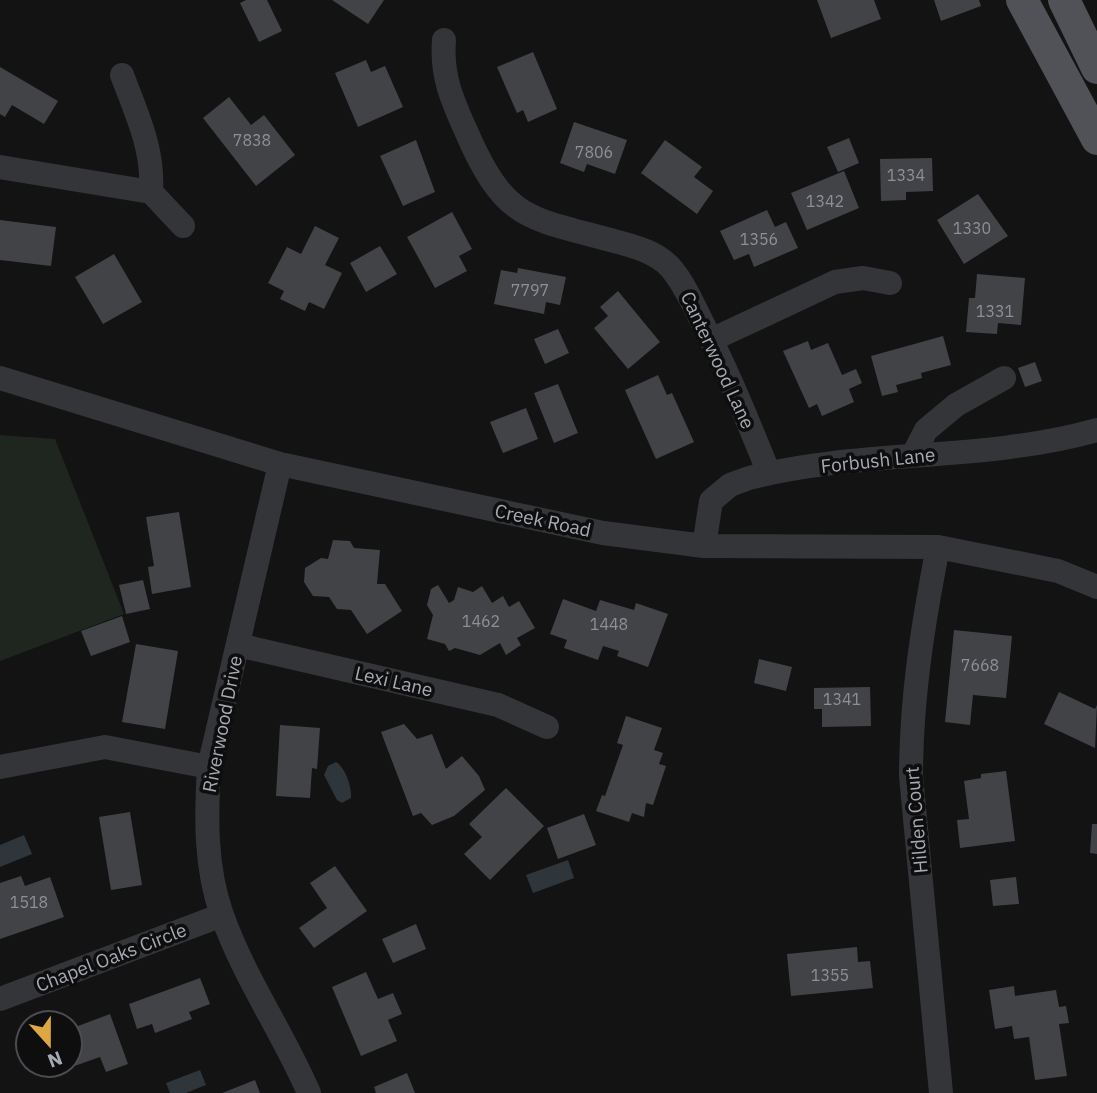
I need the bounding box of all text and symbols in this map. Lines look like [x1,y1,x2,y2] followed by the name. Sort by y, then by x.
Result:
[233,130,271,150] house number: 7838
[575,142,613,162] house number: 7806
[887,165,925,185] house number: 1334
[806,191,844,211] house number: 1342
[953,218,991,238] house number: 1330
[740,229,778,249] house number: 1356
[511,280,549,300] house number: 7797
[676,287,760,433] street label: Canterwood Lane
[976,301,1014,321] house number: 1331
[820,442,936,478] street label: Forbush Lane
[493,498,593,542] street label: Creek Road
[462,611,500,631] house number: 1462
[590,614,628,634] house number: 1448
[197,653,247,795] street label: Riverwood Drive
[961,655,999,675] house number: 7668
[353,660,435,702] street label: Lexi Lane
[823,689,861,709] house number: 1341
[899,766,933,874] street label: Hilden Court
[10,892,48,912] house number: 1518
[32,917,190,997] street label: Chapel Oaks Circle
[811,965,849,985] house number: 1355
[14,1009,84,1079] north arrow
[44,1046,66,1074] text: N

